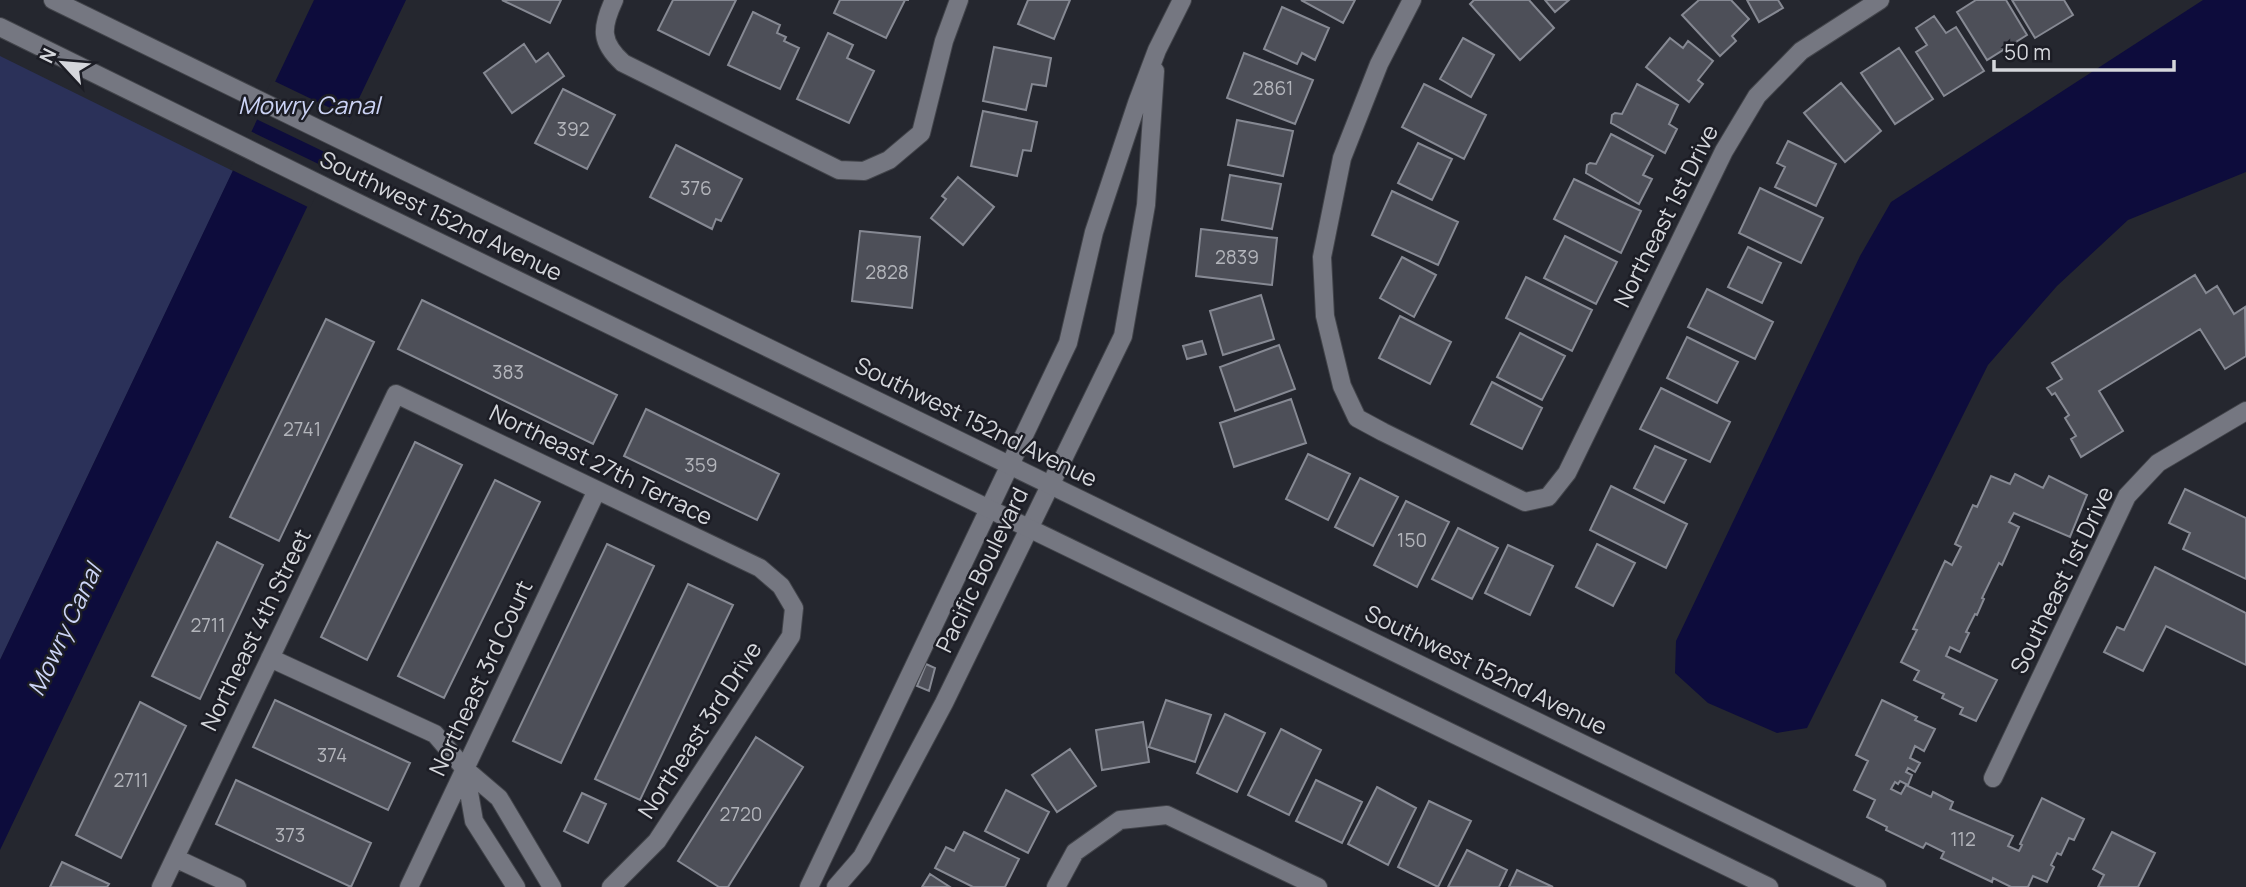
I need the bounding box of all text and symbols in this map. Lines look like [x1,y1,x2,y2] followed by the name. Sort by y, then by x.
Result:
[28,28,98,98] north arrow
[1994,28,2174,72] scale bar
[2004,38,2051,66] text: 50 m
[33,44,62,67] text: N
[1253,75,1293,101] house number: 2861
[238,88,383,121] water label: Mowry Canal
[556,116,590,142] house number: 392
[1605,119,1725,312] street label: Northeast 1st Drive
[315,142,568,288] street label: Southwest 152nd Avenue
[680,175,712,201] house number: 376
[1215,244,1259,270] house number: 2839
[865,259,909,285] house number: 2828
[850,348,1103,494] street label: Southwest 152nd Avenue
[492,359,524,385] house number: 383
[485,396,718,532] street label: Northeast 27th Terrace
[283,416,321,442] house number: 2741
[684,452,718,478] house number: 359
[2002,480,2120,679] street label: Southeast 1st Drive
[927,482,1035,658] street label: Pacific Boulevard
[192,523,318,736] street label: Northeast 4th Street
[1397,527,1427,553] house number: 150
[19,555,110,701] water label: Mowry Canal
[421,574,540,781] street label: Northeast 3rd Court
[1360,596,1613,742] street label: Southwest 152nd Avenue
[190,612,226,638] house number: 2711
[630,635,768,824] street label: Northeast 3rd Drive
[317,742,347,768] house number: 374
[113,767,149,793] house number: 2711
[720,801,762,827] house number: 2720
[275,822,305,848] house number: 373
[1950,826,1976,852] house number: 112

